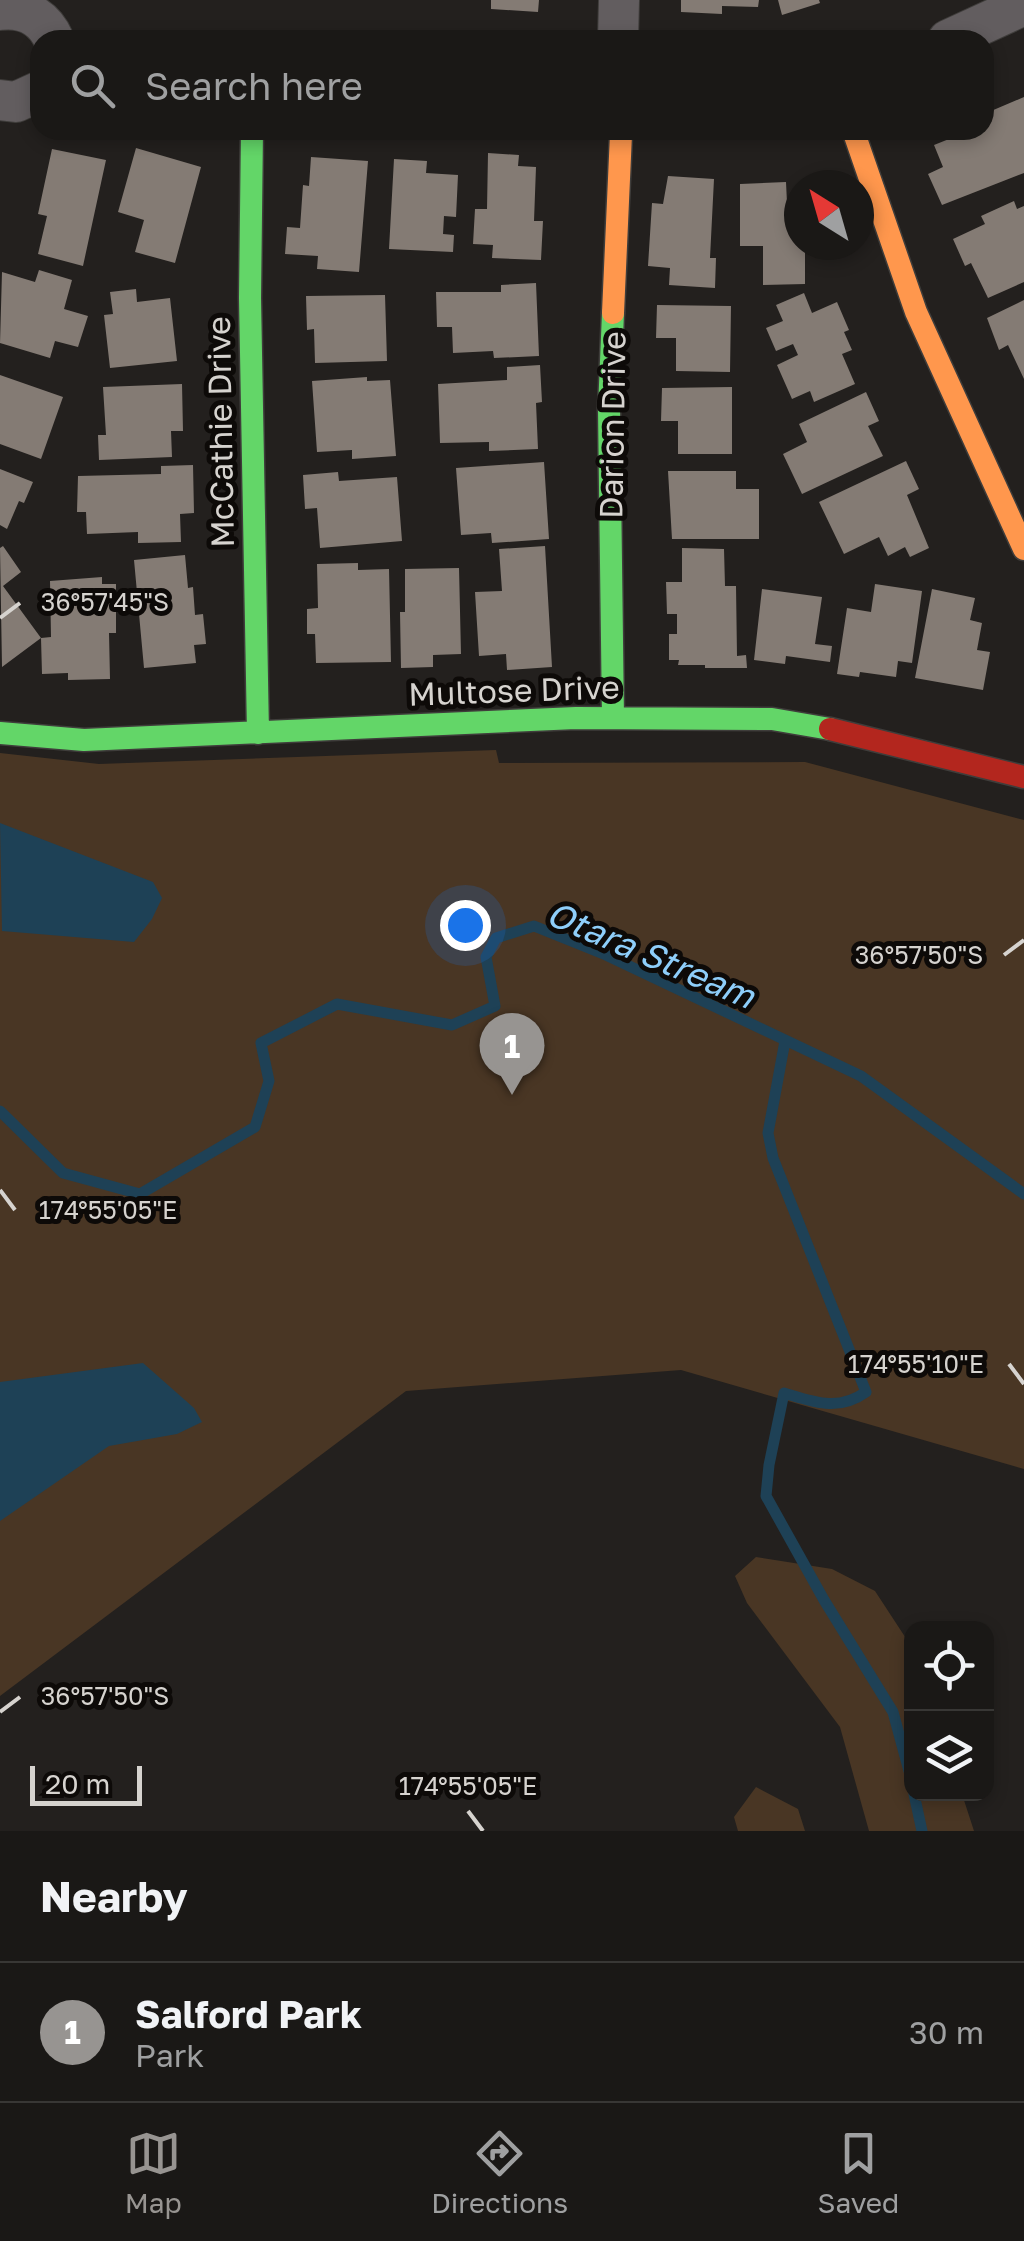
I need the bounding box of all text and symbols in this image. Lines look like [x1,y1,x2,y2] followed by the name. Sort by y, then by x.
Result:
[30,30,994,140] search box
[65,58,120,113] icon: search
[145,63,363,108] text: Search here
[784,170,874,260] north arrow
[199,316,241,548] street label: McCathie Drive
[591,331,633,519] street label: Darion Drive
[41,586,169,617] text: 36°57'45"S
[408,667,620,713] street label: Multose Drive
[541,891,763,1017] water label: Otara Stream
[440,900,491,951] your location
[855,939,983,970] text: 36°57'50"S
[480,1012,544,1095] pin: 1
[39,1194,177,1225] text: 174°55'05"E
[848,1348,984,1379] text: 174°55'10"E
[904,1621,994,1801] map controls
[904,1621,994,1711] button: locate
[41,1680,169,1711] text: 36°57'50"S
[904,1711,994,1801] button: layers
[30,1761,142,1806] scale bar
[45,1767,110,1800] text: 20 m
[399,1770,537,1801] text: 174°55'05"E
[40,1871,188,1921] text: Nearby
[135,1991,362,2036] text: Salford Park
[64,2013,81,2051] text: 1
[909,2013,984,2051] text: 30 m
[135,2036,204,2074] text: Park
[125,2126,182,2219] tab: Map
[431,2126,568,2219] tab: Directions
[817,2126,899,2219] tab: Saved

